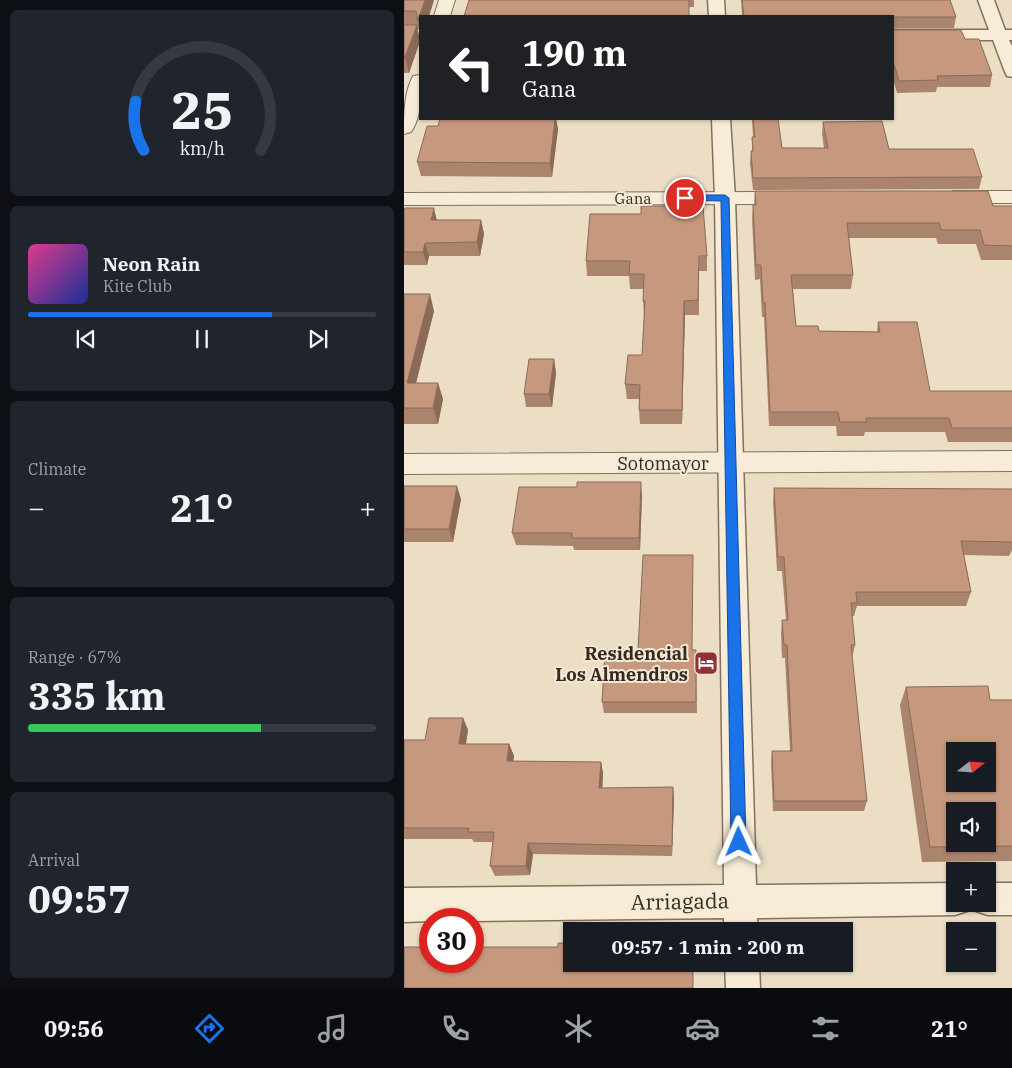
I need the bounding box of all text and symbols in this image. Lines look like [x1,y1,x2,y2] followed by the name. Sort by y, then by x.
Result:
[522,30,627,76] text: 190 m
[439,35,504,100] icon: left
[522,74,576,103] text: Gana
[171,76,233,143] text: 25
[179,137,225,160] text: km/h
[664,177,706,219] pin
[671,184,699,212] icon: arrive
[615,189,651,208] street label: Gana
[103,252,200,276] text: Neon Rain
[103,276,172,296] text: Kite Club
[72,325,100,353] icon: previous
[188,325,216,353] icon: pause
[304,325,332,353] icon: next
[617,452,709,475] street label: Sotomayor
[28,459,86,479] text: Climate
[170,483,234,532] text: 21°
[28,489,45,526] text: −
[359,489,376,526] text: +
[555,642,688,686] place label: Residencial Los Almendros
[28,647,121,667] text: Range · 67%
[693,650,719,676] hotel icon: Residencial Los Almendros
[28,671,166,720] text: 335 km
[946,742,996,792] north arrow
[946,742,996,972] map controls
[946,802,996,852] button: sound
[712,815,764,867] position arrow
[28,850,80,870] text: Arrival
[946,862,996,912] button: +
[28,874,131,923] text: 09:57
[631,886,729,916] street label: Arriagada
[419,908,484,973] speed limit sign: 30
[946,922,996,972] button: −
[612,935,804,959] text: 09:57 · 1 min · 200 m
[192,1011,227,1046] icon: directions
[315,1011,350,1046] icon: music
[438,1011,473,1046] icon: phone
[561,1011,596,1046] icon: climate
[685,1011,720,1046] icon: car
[808,1011,843,1046] icon: filters
[44,1014,104,1043] text: 09:56
[931,1014,968,1043] text: 21°

